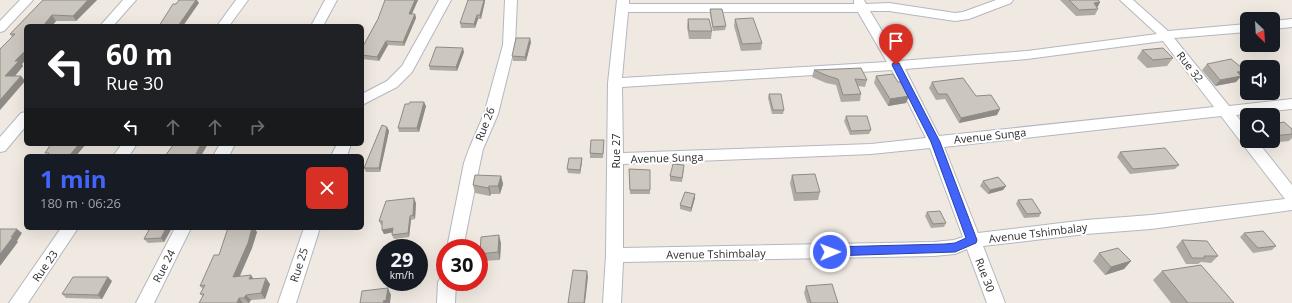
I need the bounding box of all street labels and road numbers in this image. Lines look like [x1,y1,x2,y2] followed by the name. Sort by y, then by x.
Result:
[1174,48,1207,85] street label: Rue 32
[471,105,498,143] street label: Rue 26
[953,124,1027,147] street label: Avenue Sunga
[608,133,623,169] street label: Rue 27
[630,149,704,166] street label: Avenue Sunga
[988,219,1089,246] street label: Avenue Tshimbalay
[666,245,766,262] street label: Avenue Tshimbalay
[149,246,179,285] street label: Rue 24
[286,246,311,284] street label: Rue 25
[28,247,61,284] street label: Rue 23
[972,256,999,294] street label: Rue 30

